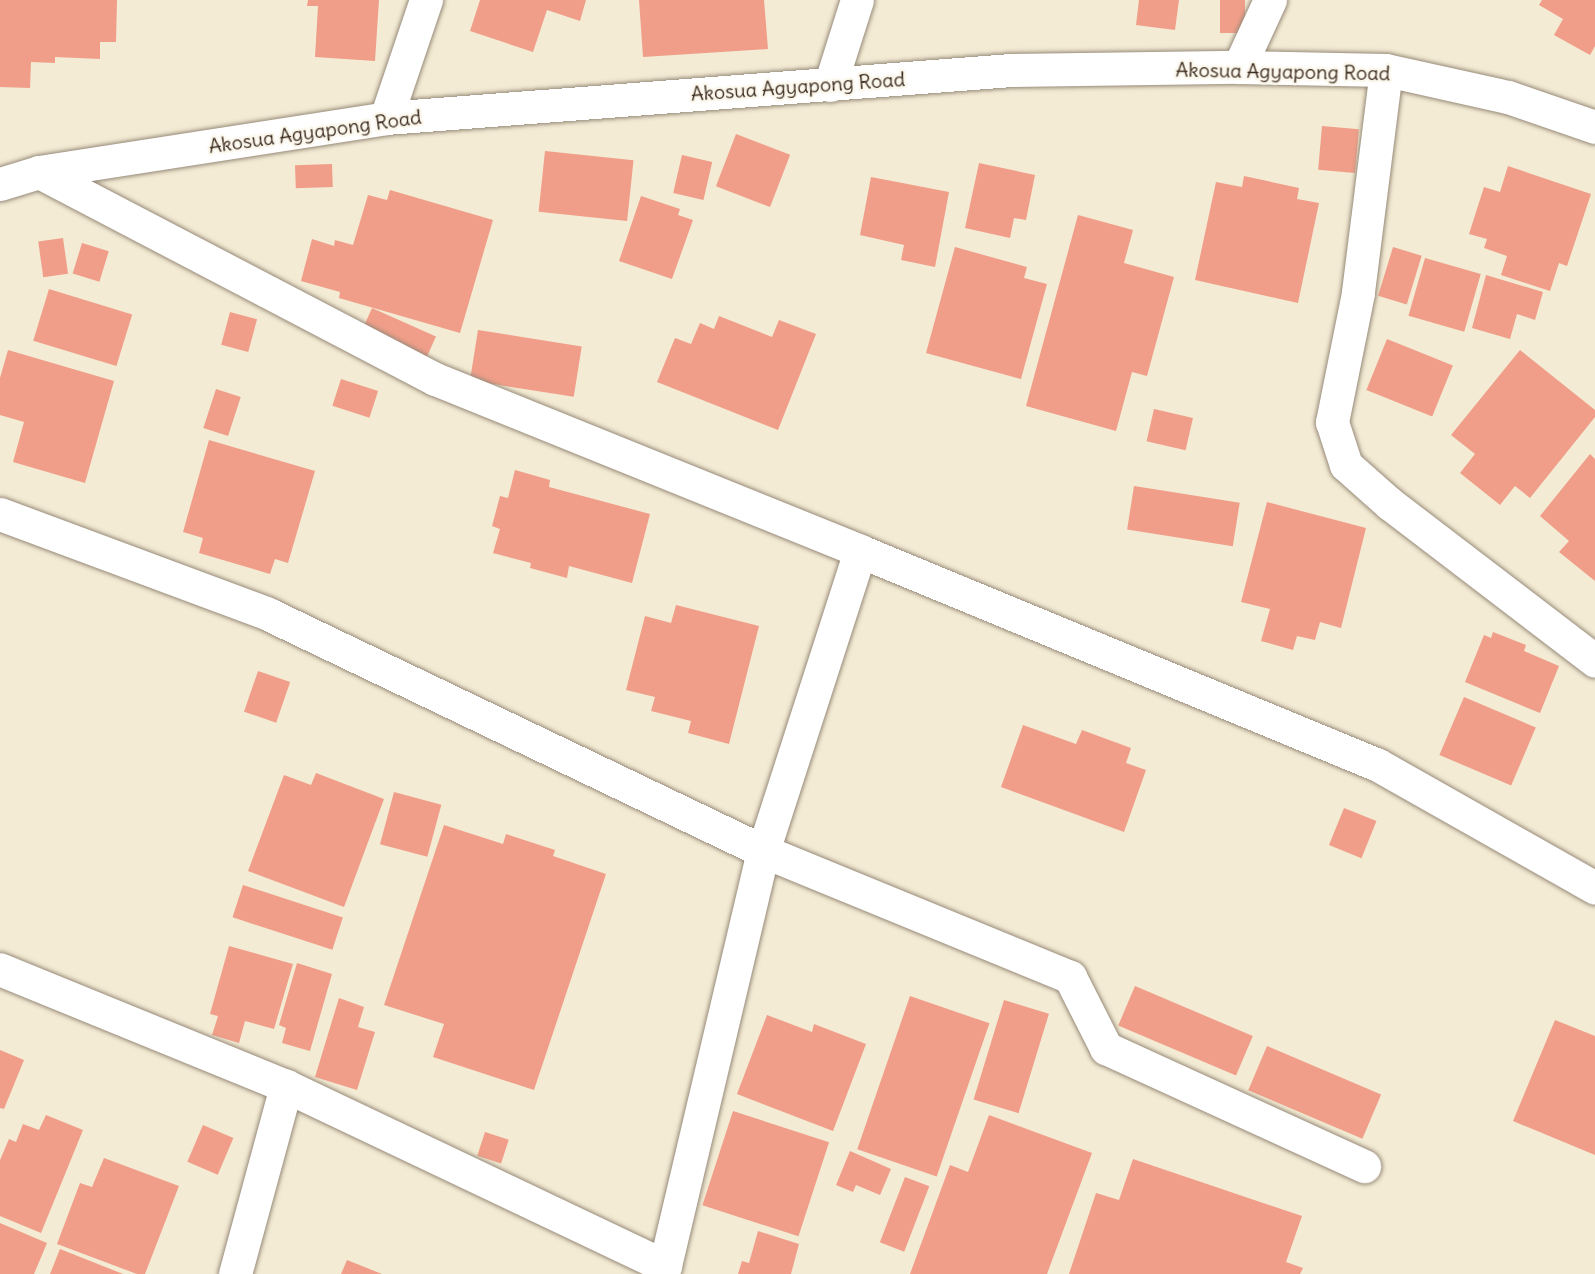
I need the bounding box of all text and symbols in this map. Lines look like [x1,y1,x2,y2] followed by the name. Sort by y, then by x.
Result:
[1175,57,1391,85] street label: Akosua Agyapong Road
[690,67,906,105] street label: Akosua Agyapong Road
[207,104,423,158] street label: Akosua Agyapong Road

